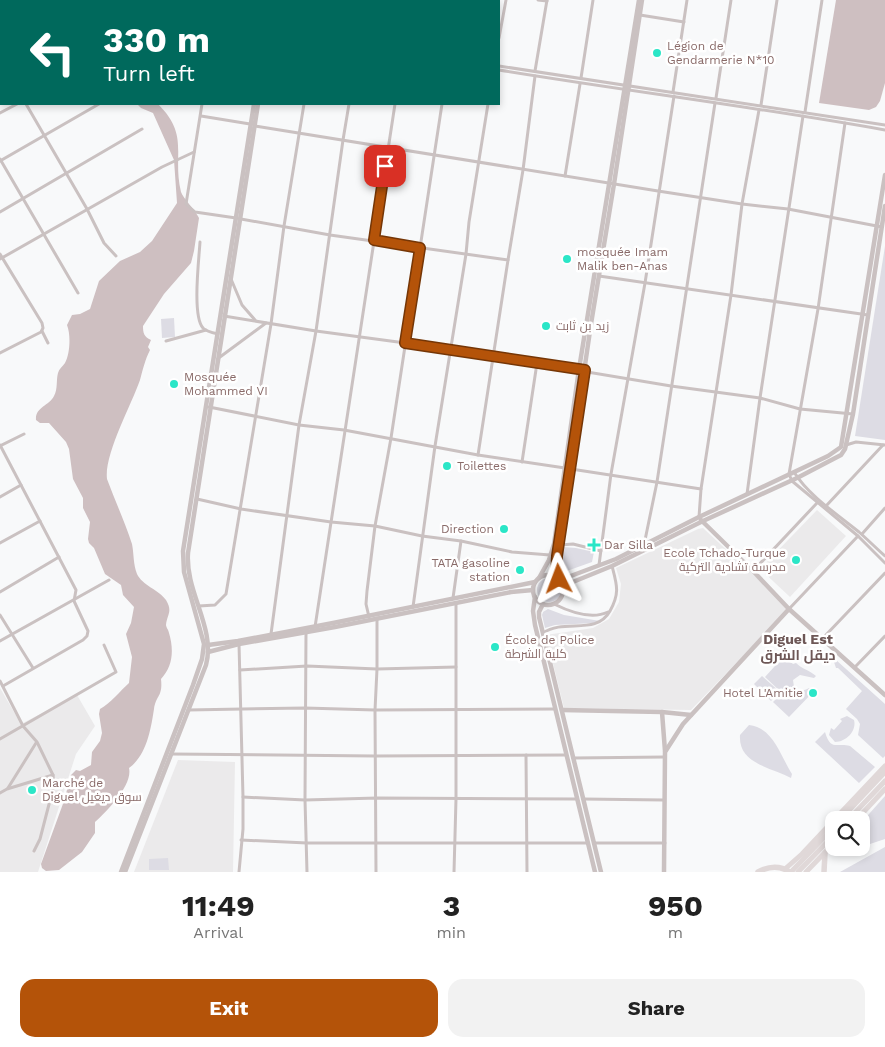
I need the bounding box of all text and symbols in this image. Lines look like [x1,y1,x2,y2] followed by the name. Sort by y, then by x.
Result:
[103,19,210,61] text: 330 m
[20,20,85,85] icon: left
[667,39,775,67] place label: Légion de Gendarmerie N*10
[651,47,663,59] marker: Légion de Gendarmerie N*10
[103,61,195,86] text: Turn left
[364,145,406,187] pin
[371,152,399,180] icon: arrive
[577,245,668,273] place label: mosquée Imam Malik ben-Anas
[561,253,573,265] marker: mosquée Imam Malik ben-Anas
[556,319,609,333] place label: زيد بن ثابت
[540,320,552,332] marker: زيد بن ثابت
[184,370,268,398] place label: Mosquée Mohammed VI
[168,378,180,390] marker: Mosquée Mohammed VI
[457,459,506,473] place label: Toilettes
[441,460,453,472] marker: Toilettes
[441,522,494,536] place label: Direction
[498,523,510,535] marker: Direction
[604,538,653,552] place label: Dar Silla
[588,539,600,551] marker: Dar Silla
[663,546,786,574] place label: Ecole Tchado-Turque مدرسة تشادية التركية
[532,552,584,604] position arrow
[790,554,802,566] marker: Ecole Tchado-Turque مدرسة تشادية التركية
[431,556,510,584] place label: TATA gasoline station
[514,564,526,576] marker: TATA gasoline station
[760,631,836,664] district label: Diguel Est ديقل الشرق
[505,633,595,661] place label: École de Police كلية الشرطة
[489,641,501,653] marker: École de Police كلية الشرطة
[723,686,803,700] place label: Hotel L'Amitie
[807,687,819,699] marker: Hotel L'Amitie
[42,776,142,804] place label: Marché de Diguel سوق ديغيل
[26,784,38,796] marker: Marché de Diguel سوق ديغيل
[825,811,870,856] map controls
[825,811,870,856] button: search
[182,888,255,923] text: 11:49
[442,888,460,923] text: 3
[648,888,703,923] text: 950
[193,923,243,942] text: Arrival
[437,923,466,942] text: min
[668,923,683,942] text: m
[20,979,438,1037] button: Exit
[448,979,865,1037] button: Share

